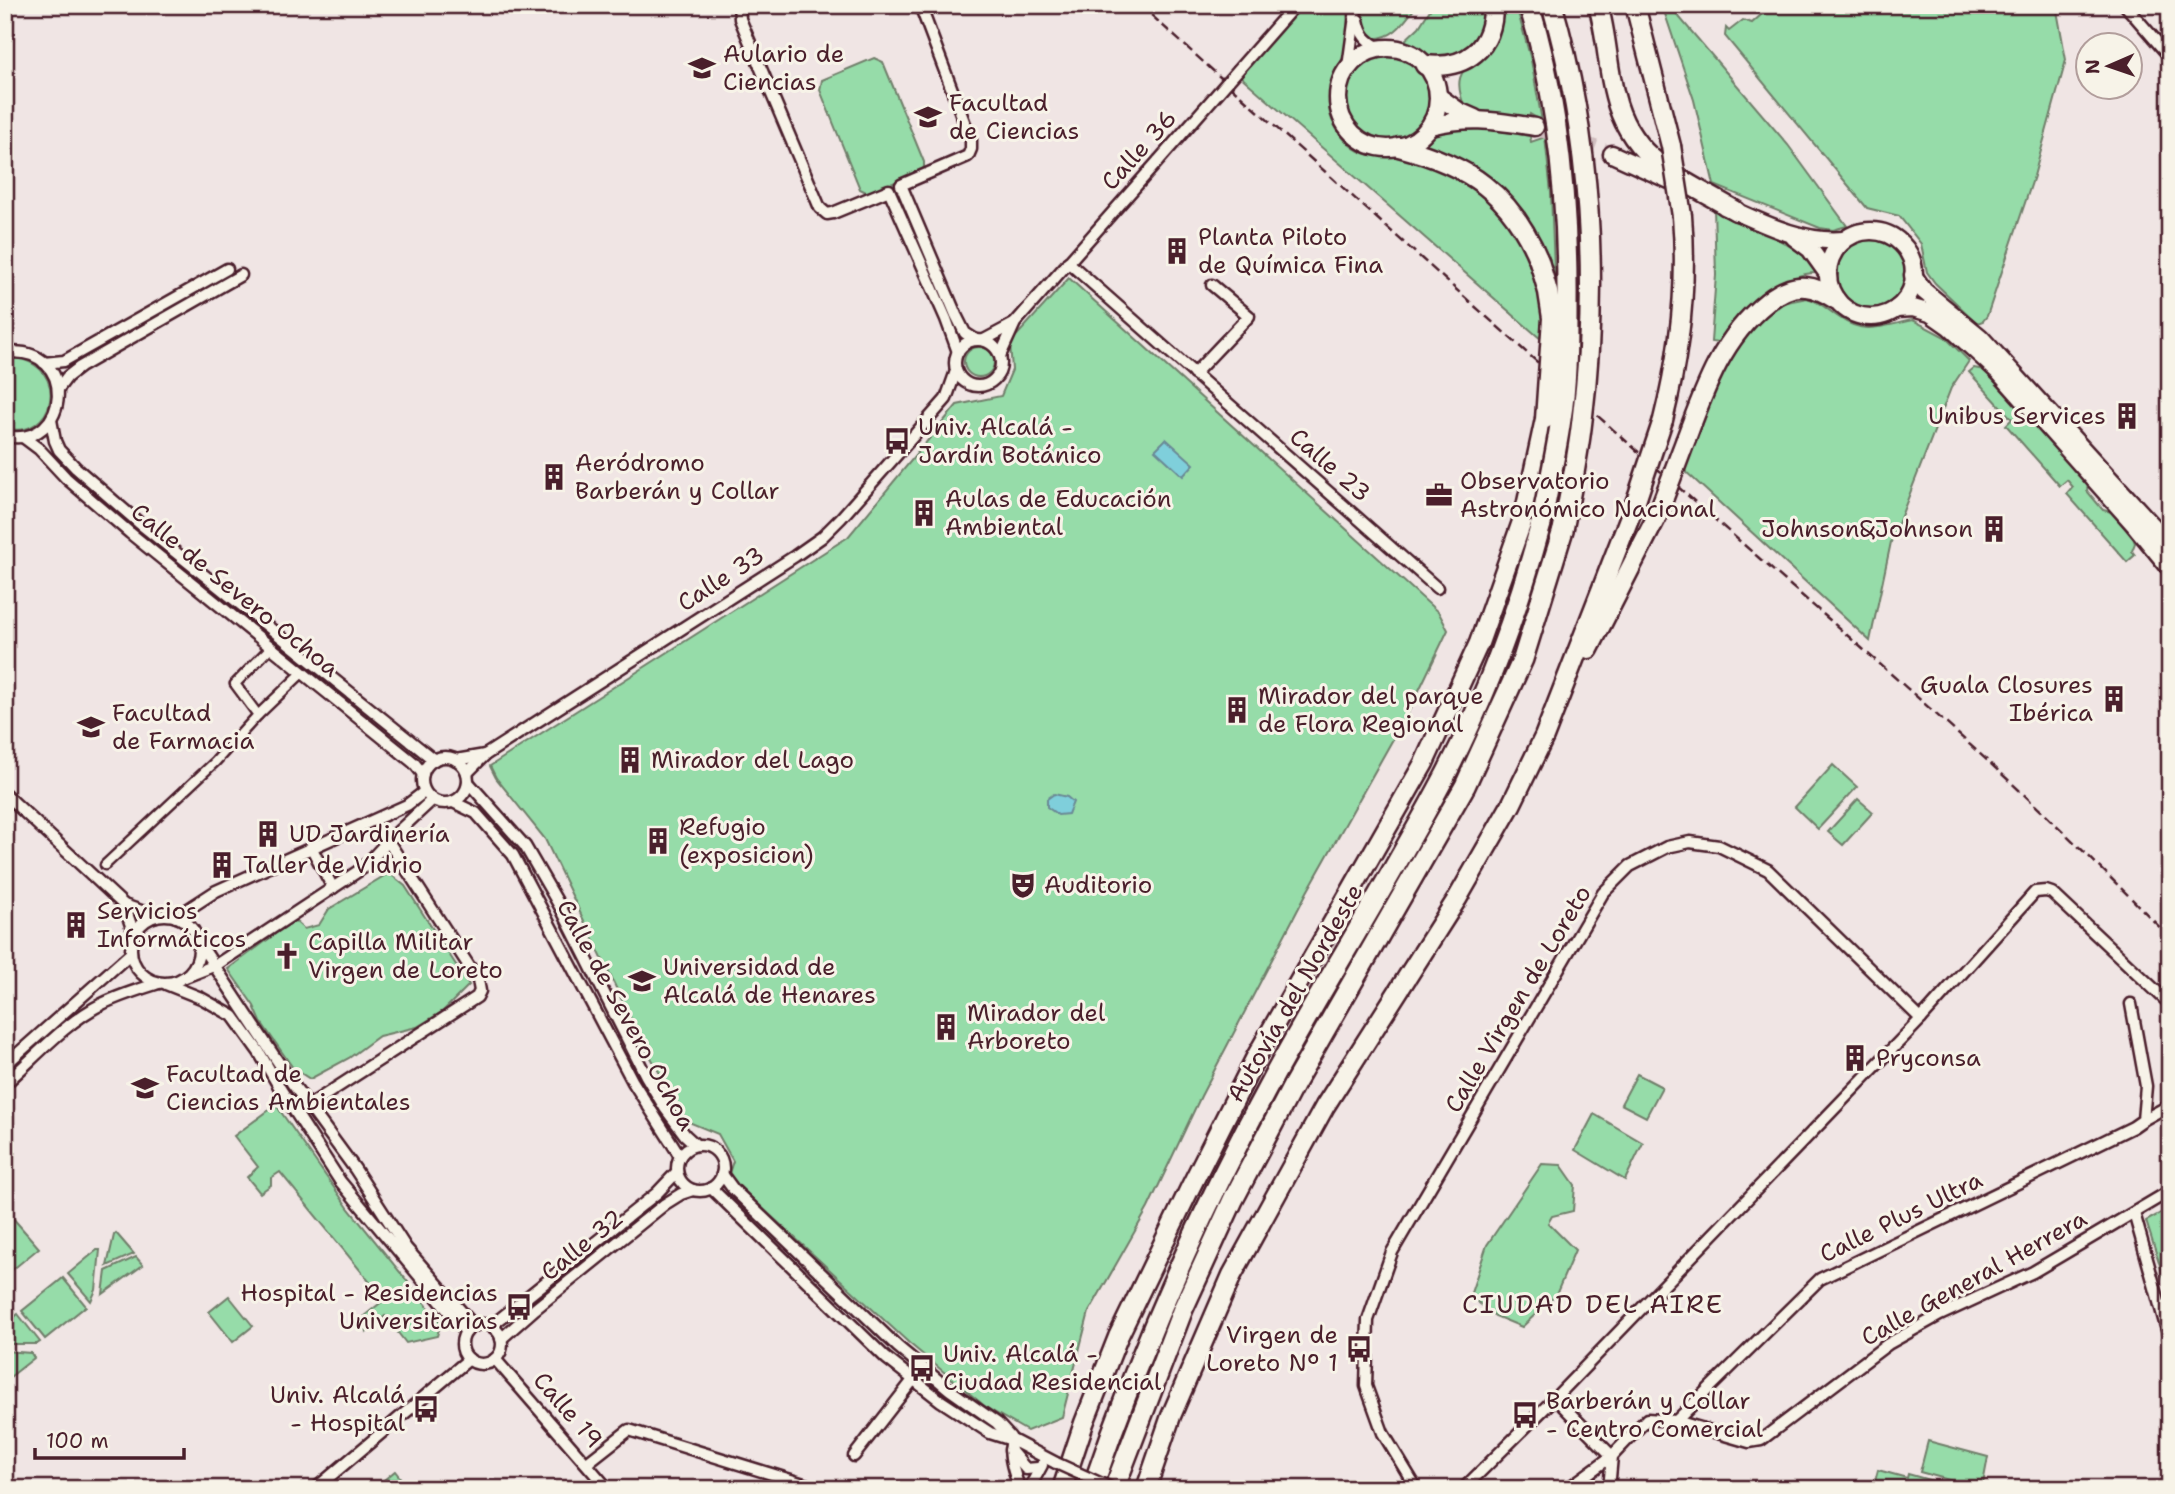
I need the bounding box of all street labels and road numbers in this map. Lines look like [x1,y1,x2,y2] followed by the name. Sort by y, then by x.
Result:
[1094,103,1184,197] street label: Calle 36
[1283,421,1377,509] street label: Calle 23
[124,496,346,684] street label: Calle de Severo Ochoa
[671,539,771,619] street label: Calle 33
[1219,878,1371,1108] street label: Autovía del Nordeste
[1437,879,1599,1119] street label: Calle Virgen de Loreto
[549,894,703,1136] street label: Calle de Severo Ochoa
[1814,1164,1988,1270] street label: Calle Plus Ultra
[534,1202,630,1288] street label: Calle 32
[1855,1203,2093,1353] street label: Calle General Herrera
[526,1365,610,1455] street label: Calle 19

